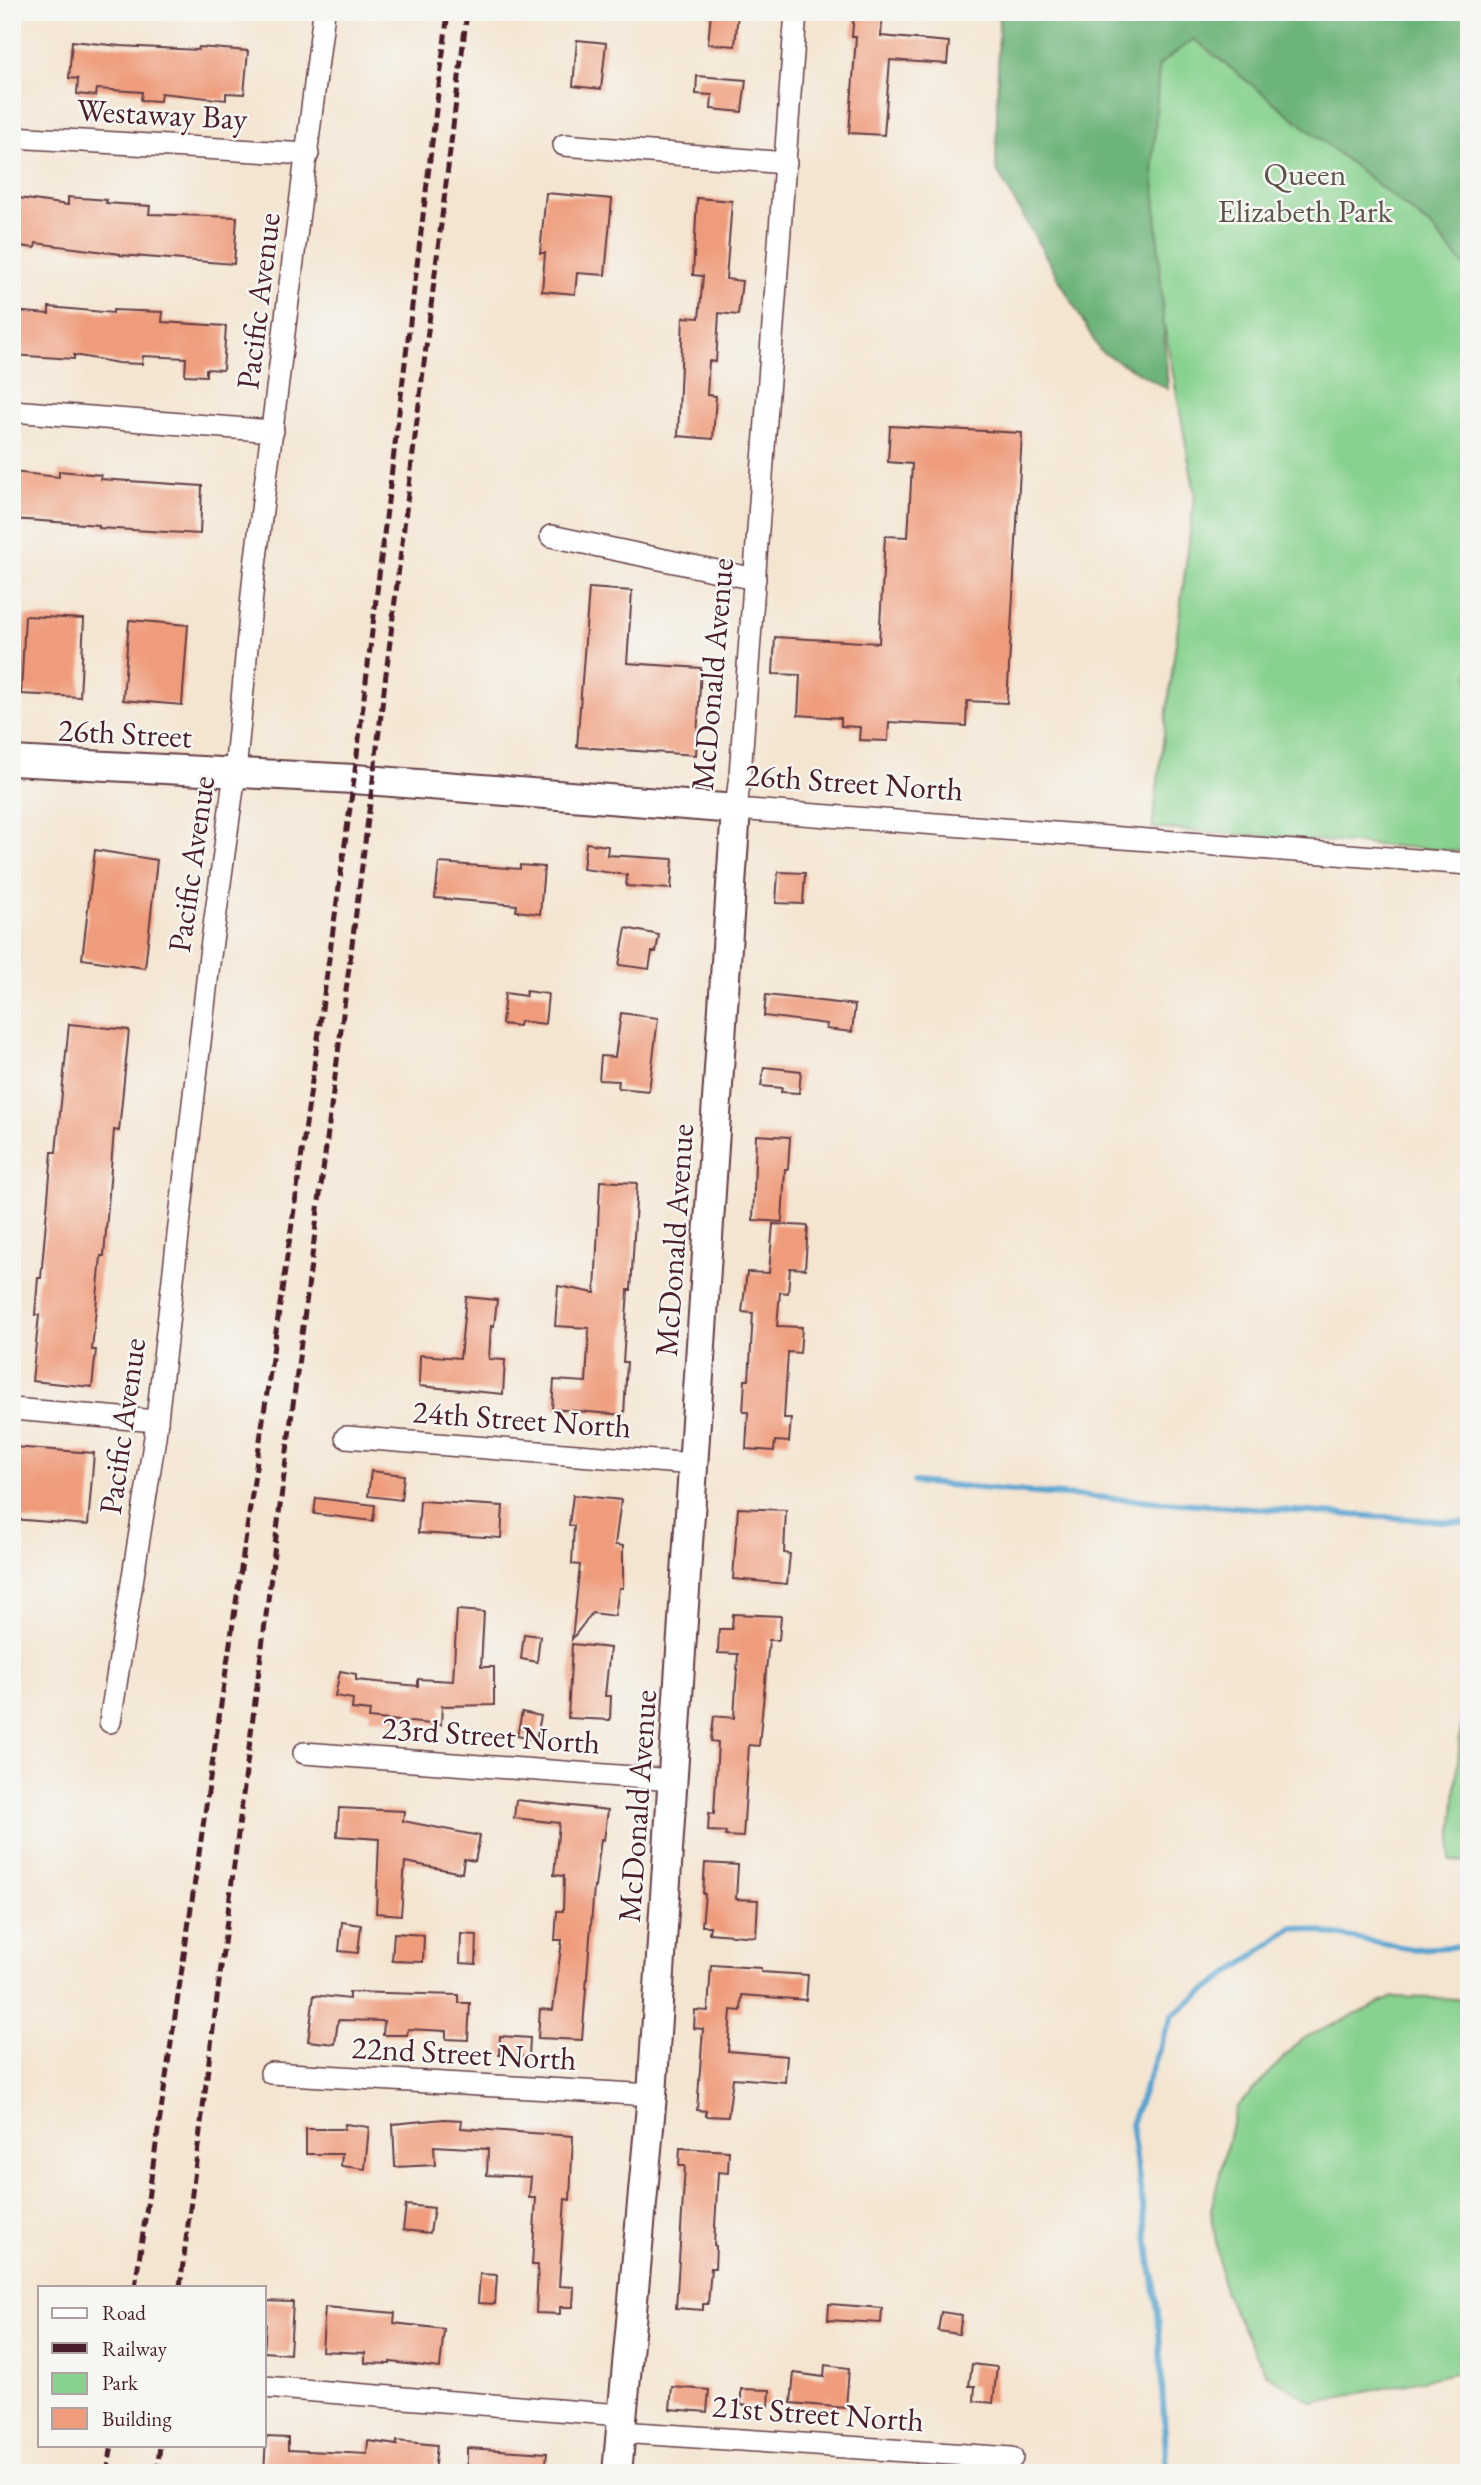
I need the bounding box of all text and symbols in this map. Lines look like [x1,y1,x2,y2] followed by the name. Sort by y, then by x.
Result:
[76,89,249,139] street label: Westaway Bay
[1218,153,1393,232] park label: Queen Elizabeth Park
[226,210,290,392] street label: Pacific Avenue
[681,556,743,792] street label: McDonald Avenue
[57,709,193,757] street label: 26th Street
[743,753,965,811] street label: 26th Street North
[158,773,224,955] street label: Pacific Avenue
[645,1122,703,1358] street label: McDonald Avenue
[89,1335,155,1517] street label: Pacific Avenue
[411,1390,633,1448] street label: 24th Street North
[608,1688,666,1924] street label: McDonald Avenue
[380,1706,602,1764] street label: 23rd Street North
[350,2026,578,2080] street label: 22nd Street North
[38,2286,266,2446] legend
[102,2299,146,2326] text: Road
[102,2335,168,2362] text: Railway
[102,2369,139,2396] text: Park
[710,2385,926,2441] street label: 21st Street North
[102,2405,172,2432] text: Building

